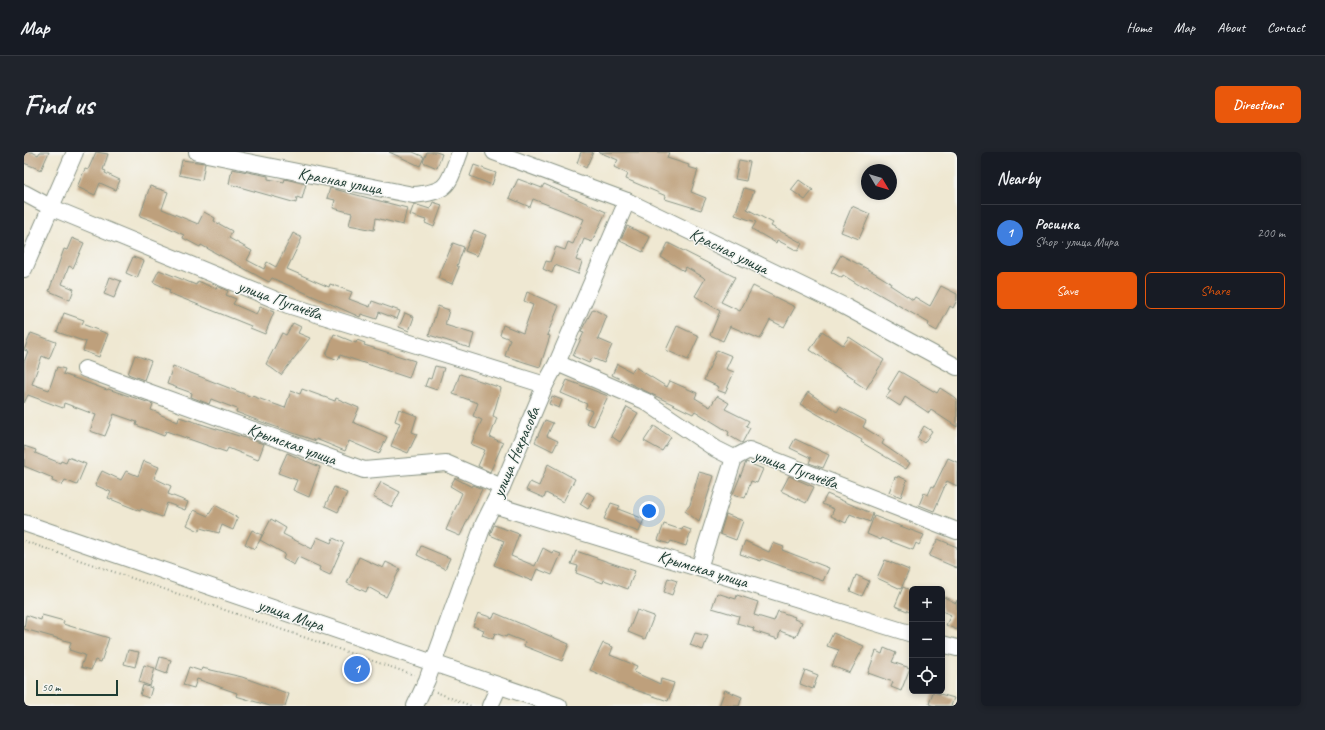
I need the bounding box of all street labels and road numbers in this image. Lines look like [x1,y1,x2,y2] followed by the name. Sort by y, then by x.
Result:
[296,163,386,200] street label: Красная улица
[686,223,774,280] street label: Красная улица
[234,275,326,325] street label: улица Пугачёва
[487,402,545,501] street label: улица Некрасова
[245,418,340,470] street label: Крымская улица
[750,444,842,494] street label: улица Пугачёва
[656,545,751,593] street label: Крымская улица
[254,594,328,636] street label: улица Мира

